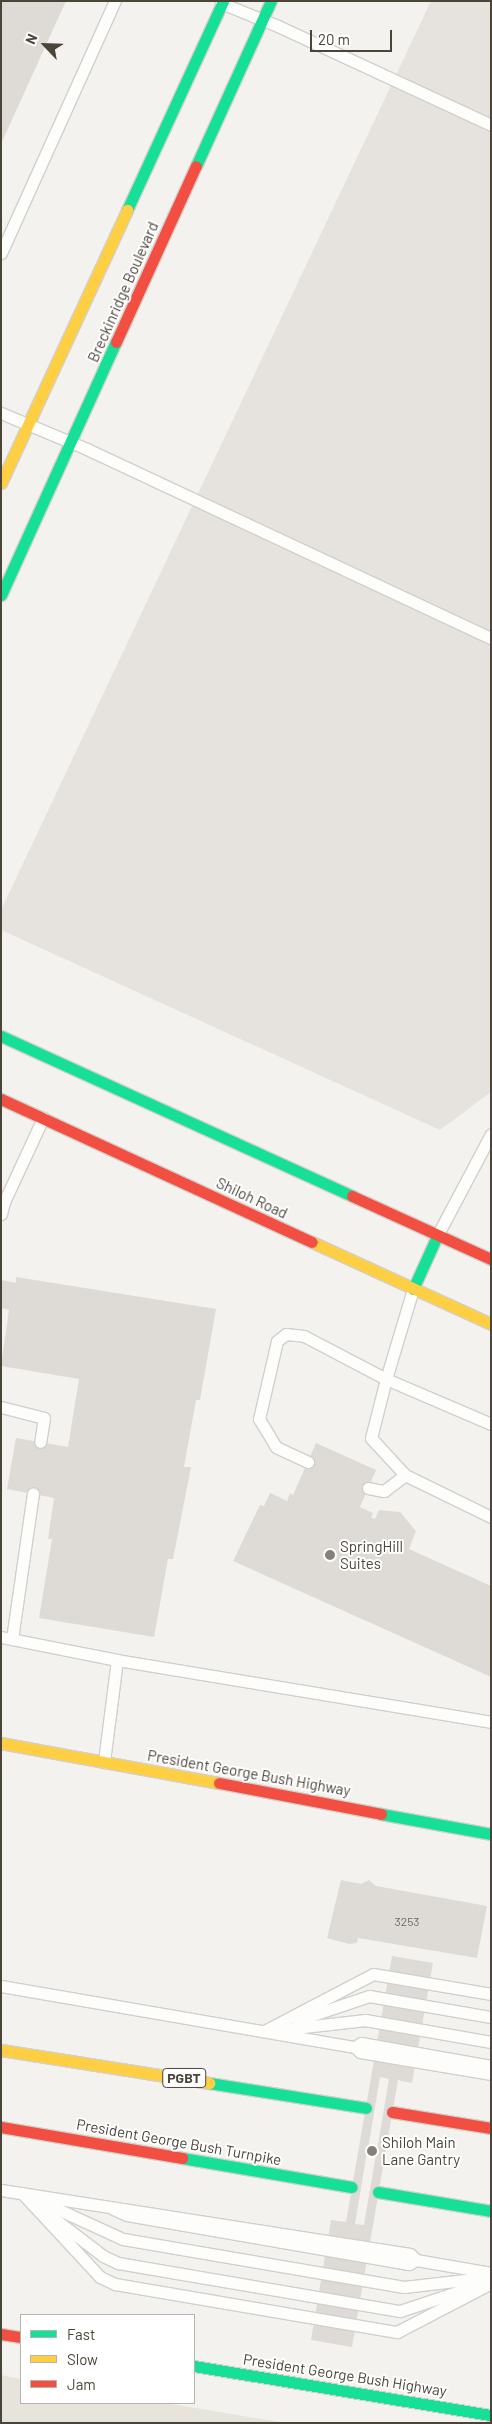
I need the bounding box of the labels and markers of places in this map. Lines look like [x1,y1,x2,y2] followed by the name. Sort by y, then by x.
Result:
[340,1537,403,1572] place label: SpringHill Suites
[324,1549,336,1561] marker: SpringHill Suites
[382,2133,460,2168] place label: Shiloh Main Lane Gantry
[366,2145,378,2157] marker: Shiloh Main Lane Gantry

